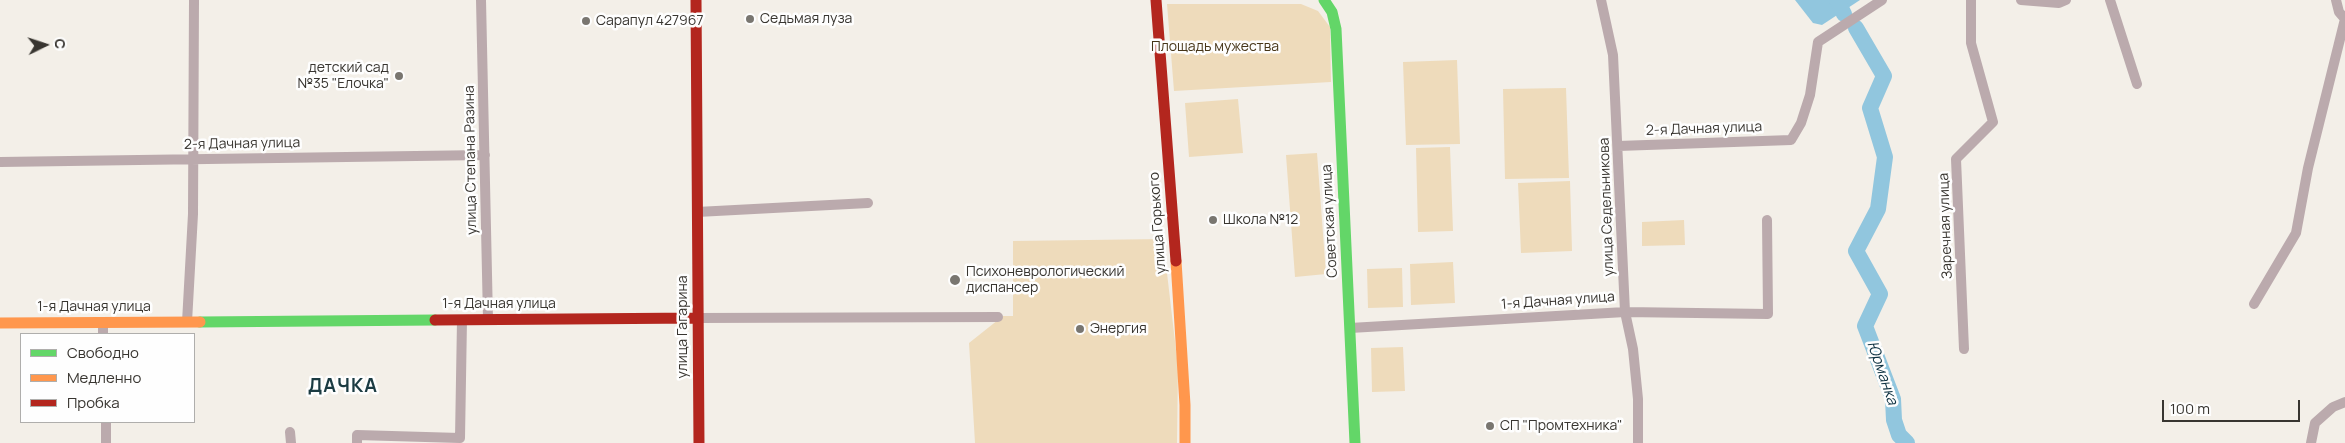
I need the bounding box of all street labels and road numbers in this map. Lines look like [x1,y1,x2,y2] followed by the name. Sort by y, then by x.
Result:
[461,85,481,235] street label: улица Степана Разина
[1646,119,1762,139] street label: 2-я Дачная улица
[184,135,300,153] street label: 2-я Дачная улица
[1596,137,1618,277] street label: улица Седельникова
[1319,164,1341,278] street label: Советская улица
[1146,171,1170,275] street label: улица Горького
[1936,173,1956,279] street label: Заречная улица
[675,276,691,378] street label: улица Гагарина
[1501,289,1615,313] street label: 1-я Дачная улица
[442,296,556,312] street label: 1-я Дачная улица
[37,299,151,315] street label: 1-я Дачная улица

